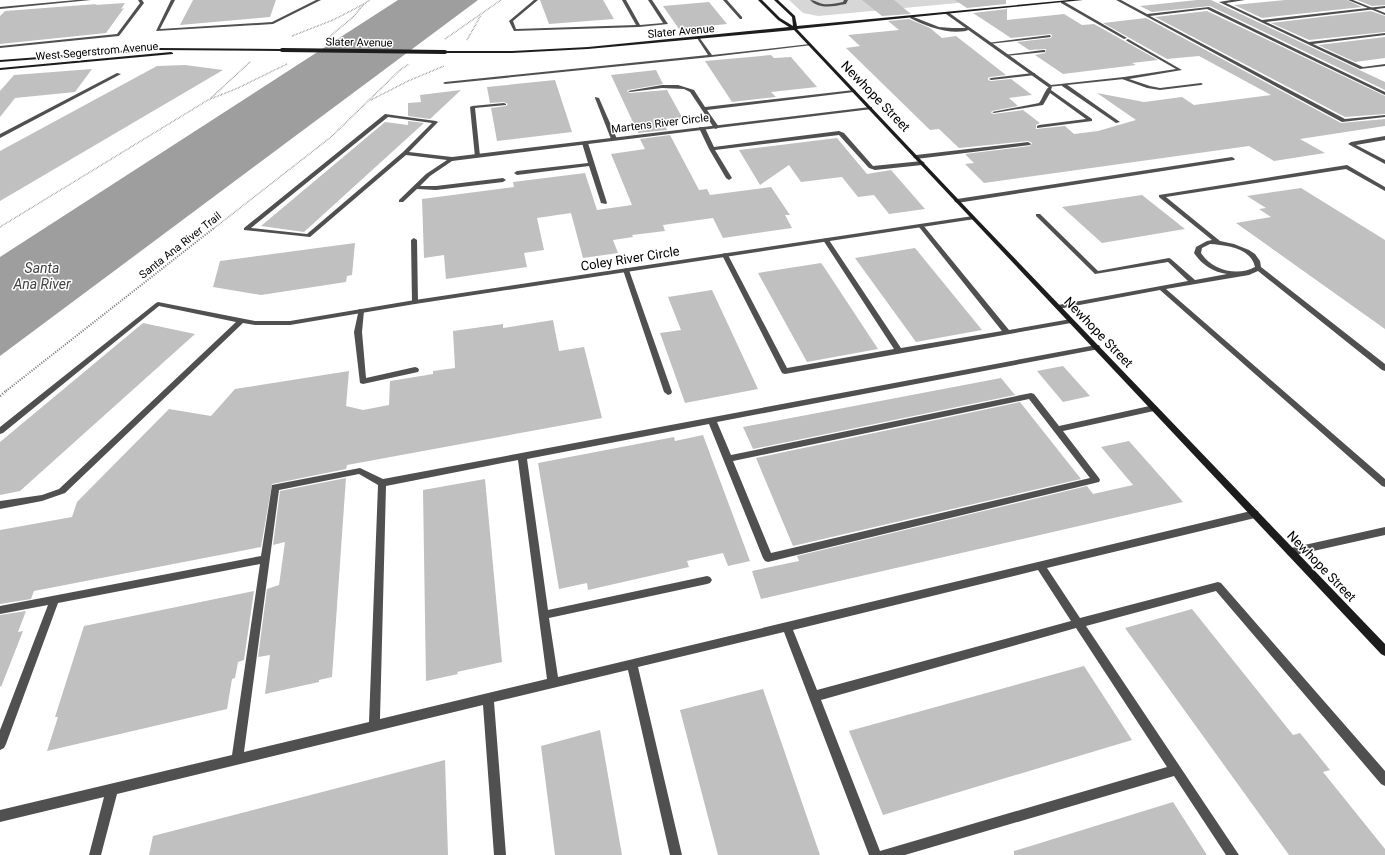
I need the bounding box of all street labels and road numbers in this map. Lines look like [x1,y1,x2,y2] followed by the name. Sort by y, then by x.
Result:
[647,22,715,41] street label: Slater Avenue
[325,35,393,50] street label: Slater Avenue
[35,40,159,63] street label: West Segerstrom Avenue
[838,58,913,135] street label: Newhope Street
[611,111,710,136] street label: Martens River Circle
[137,209,224,282] street label: Santa Ana River Trail
[580,243,681,274] street label: Coley River Circle
[1061,294,1136,371] street label: Newhope Street
[1284,528,1359,605] street label: Newhope Street

